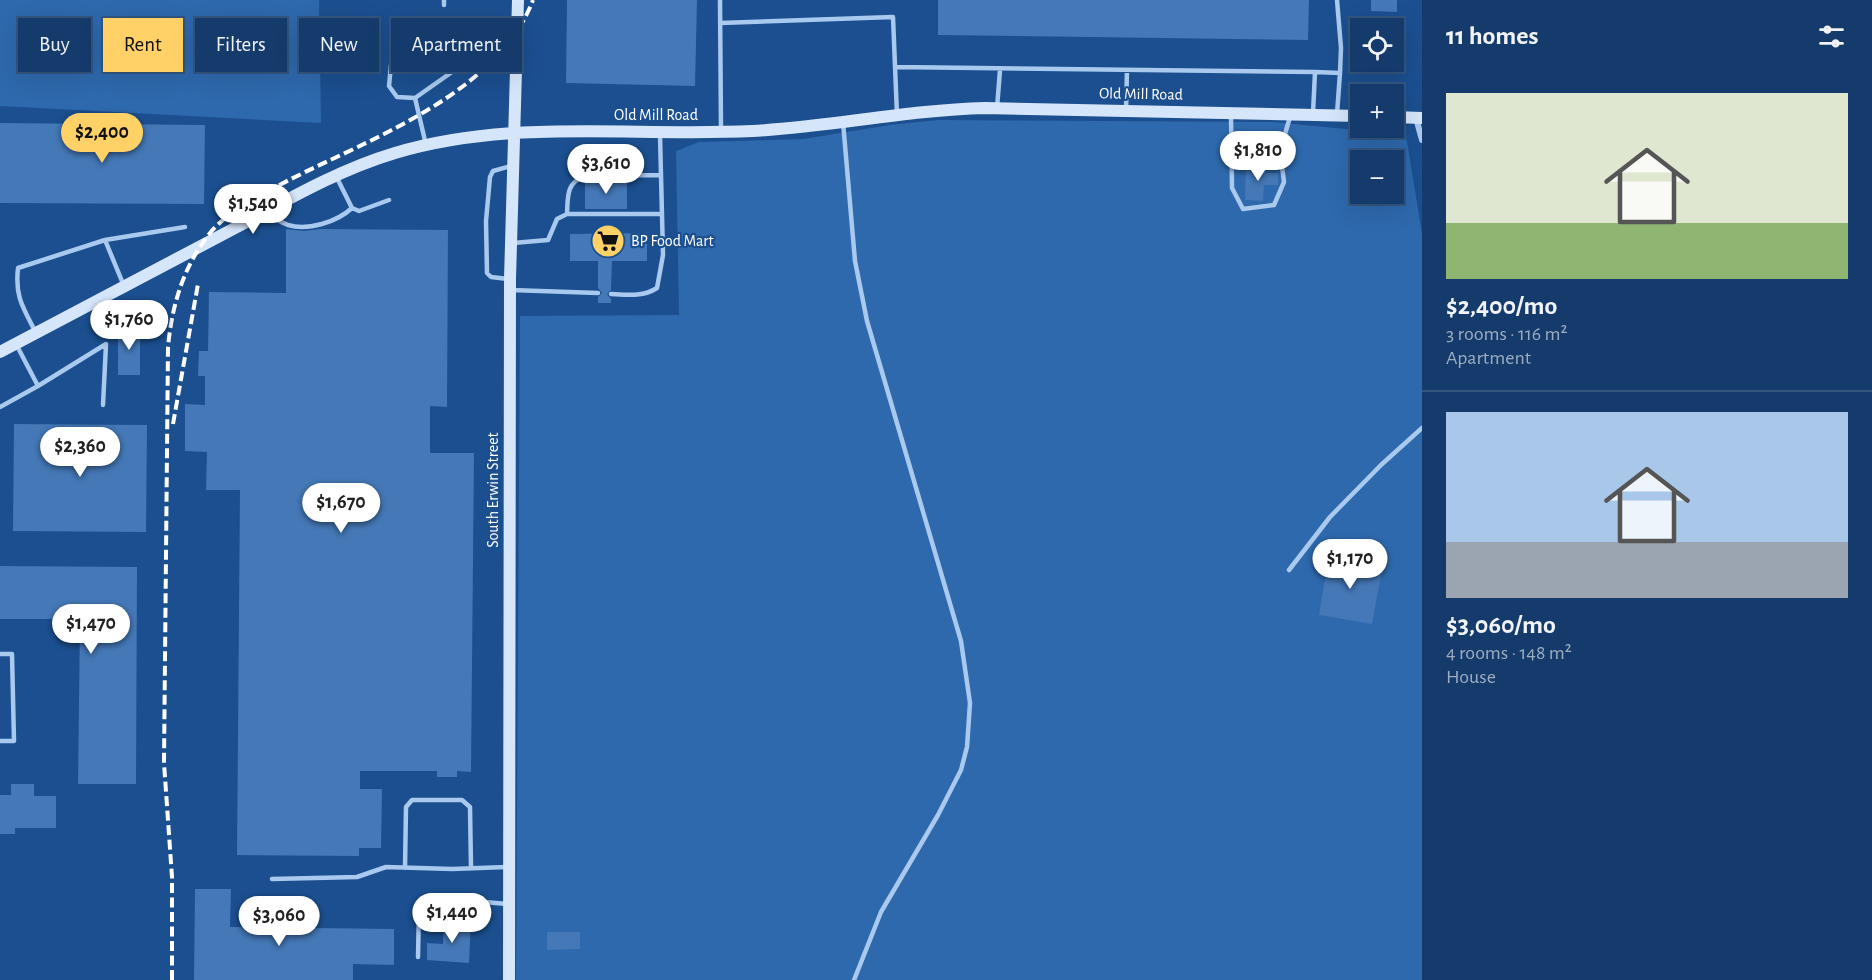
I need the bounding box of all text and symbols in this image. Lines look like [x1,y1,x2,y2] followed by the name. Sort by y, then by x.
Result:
[18,18,91,72] chip: Buy
[103,18,183,72] chip: Rent
[195,18,287,72] chip: Filters
[299,18,379,72] chip: New
[391,18,522,72] chip: Apartment
[1350,18,1404,204] map controls
[1350,18,1404,72] button: locate
[1815,20,1848,53] icon: filters
[1446,23,1538,49] text: 11 homes
[1350,84,1404,138] button: +
[1099,85,1183,103] street label: Old Mill Road
[614,107,698,123] street label: Old Mill Road
[53,113,151,164] pin: $2,400
[75,122,129,142] text: $2,400
[1209,131,1307,182] pin: $1,810
[1593,132,1701,240] icon: home
[1234,140,1282,160] text: $1,810
[557,144,655,195] pin: $3,610
[1350,150,1404,204] button: −
[581,153,631,173] text: $3,610
[204,184,302,235] pin: $1,540
[228,193,278,213] text: $1,540
[590,223,626,259] supermarket icon: BP Food Mart
[631,233,714,249] place label: BP Food Mart
[1446,293,1557,319] text: $2,400/mo
[80,300,178,351] pin: $1,760
[104,309,154,329] text: $1,760
[1446,324,1567,344] text: 3 rooms · 116 m²
[1446,348,1531,368] text: Apartment
[31,427,129,478] pin: $2,360
[485,432,501,548] street label: South Erwin Street
[54,436,106,456] text: $2,360
[1593,451,1701,559] icon: home
[292,483,390,534] pin: $1,670
[316,492,366,512] text: $1,670
[1301,539,1399,590] pin: $1,170
[1326,548,1374,568] text: $1,170
[42,604,140,655] pin: $1,470
[1446,612,1556,638] text: $3,060/mo
[66,613,116,633] text: $1,470
[1446,643,1572,663] text: 4 rooms · 148 m²
[1446,667,1496,687] text: House
[403,893,501,944] pin: $1,440
[230,896,328,947] pin: $3,060
[426,902,478,922] text: $1,440
[253,905,305,925] text: $3,060

